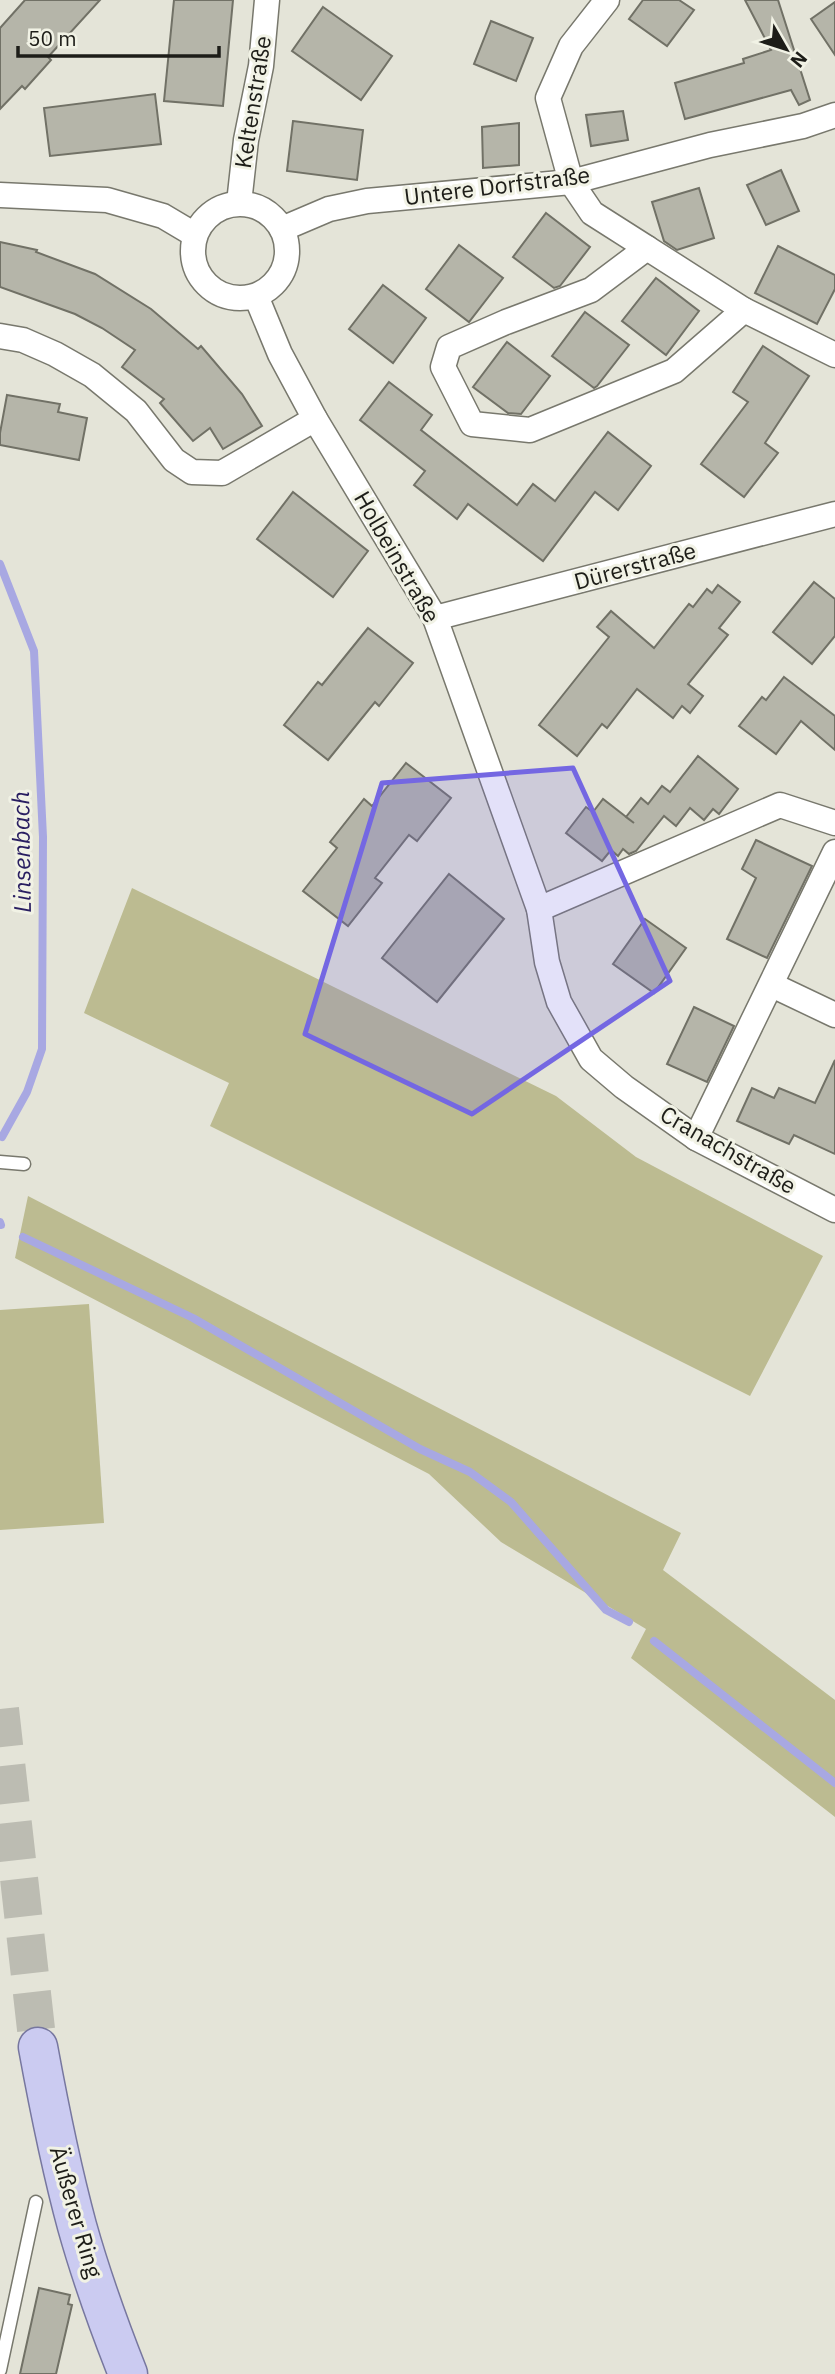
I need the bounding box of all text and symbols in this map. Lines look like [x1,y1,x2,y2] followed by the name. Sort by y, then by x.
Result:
[18,14,219,58] scale bar
[751,14,821,84] north arrow
[28,24,77,52] text: 50 m
[227,34,277,170] street label: Keltenstraße
[786,47,813,73] text: N
[402,159,592,211] street label: Untere Dorfstraße
[348,485,448,628] street label: Holbeinstraße
[570,534,699,596] street label: Dürerstraße
[4,791,38,913] water label: Linsenbach
[655,1098,802,1200] street label: Cranachstraße
[44,2142,110,2281] street label: Äußerer Ring

